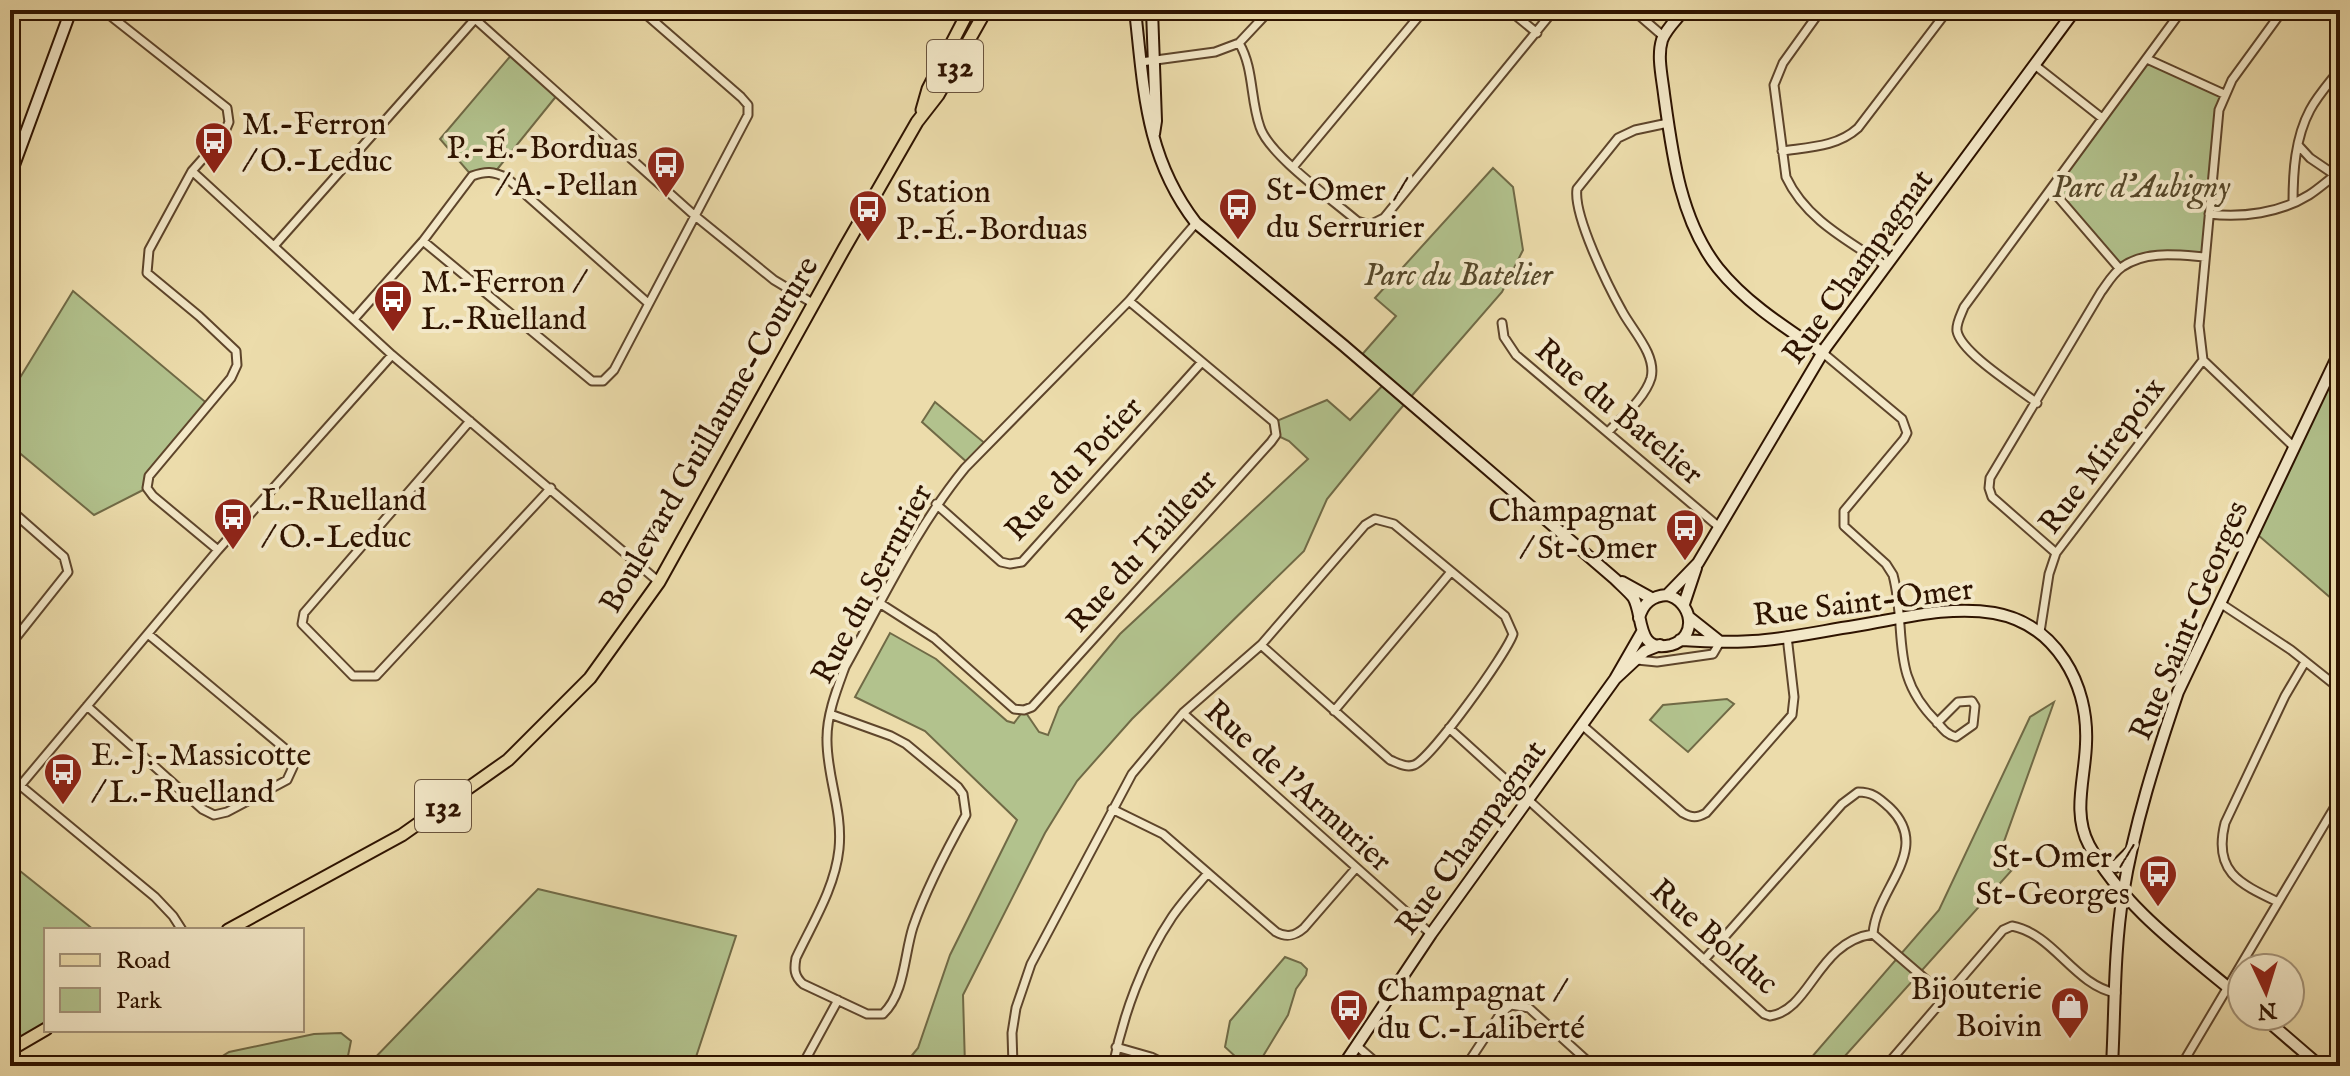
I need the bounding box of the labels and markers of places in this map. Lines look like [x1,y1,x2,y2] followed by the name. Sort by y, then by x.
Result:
[242,105,392,183] place label: M.-Ferron / O.-Leduc
[193,120,235,175] bus stop icon: M.-Ferron / O.-Leduc
[447,128,638,207] place label: P.-É.-Borduas / A.-Pellan
[645,144,687,199] bus stop icon: P.-É.-Borduas / A.-Pellan
[1266,171,1425,249] place label: St-Omer / du Serrurier
[896,173,1087,251] place label: Station P.-É.-Borduas
[1217,186,1259,241] bus stop icon: St-Omer / du Serrurier
[847,188,889,243] bus stop icon: Station P.-É.-Borduas
[421,263,588,341] place label: M.-Ferron / L.-Ruelland
[372,278,414,333] bus stop icon: M.-Ferron / L.-Ruelland
[261,481,427,559] place label: L.-Ruelland / O.-Leduc
[1488,492,1657,570] place label: Champagnat / St-Omer
[212,496,254,551] bus stop icon: L.-Ruelland / O.-Leduc
[1664,507,1706,562] bus stop icon: Champagnat / St-Omer
[91,736,311,814] place label: E.-J.-Massicotte / L.-Ruelland
[42,751,84,806] bus stop icon: E.-J.-Massicotte / L.-Ruelland
[1975,838,2135,916] place label: St-Omer / St-Georges
[2137,853,2179,908] bus stop icon: St-Omer / St-Georges
[1911,970,2042,1048] place label: Bijouterie Boivin
[1377,972,1585,1050] place label: Champagnat / du C.-Laliberté
[2049,985,2091,1040] shop icon: Bijouterie Boivin
[1328,987,1370,1042] bus stop icon: Champagnat / du C.-Laliberté

